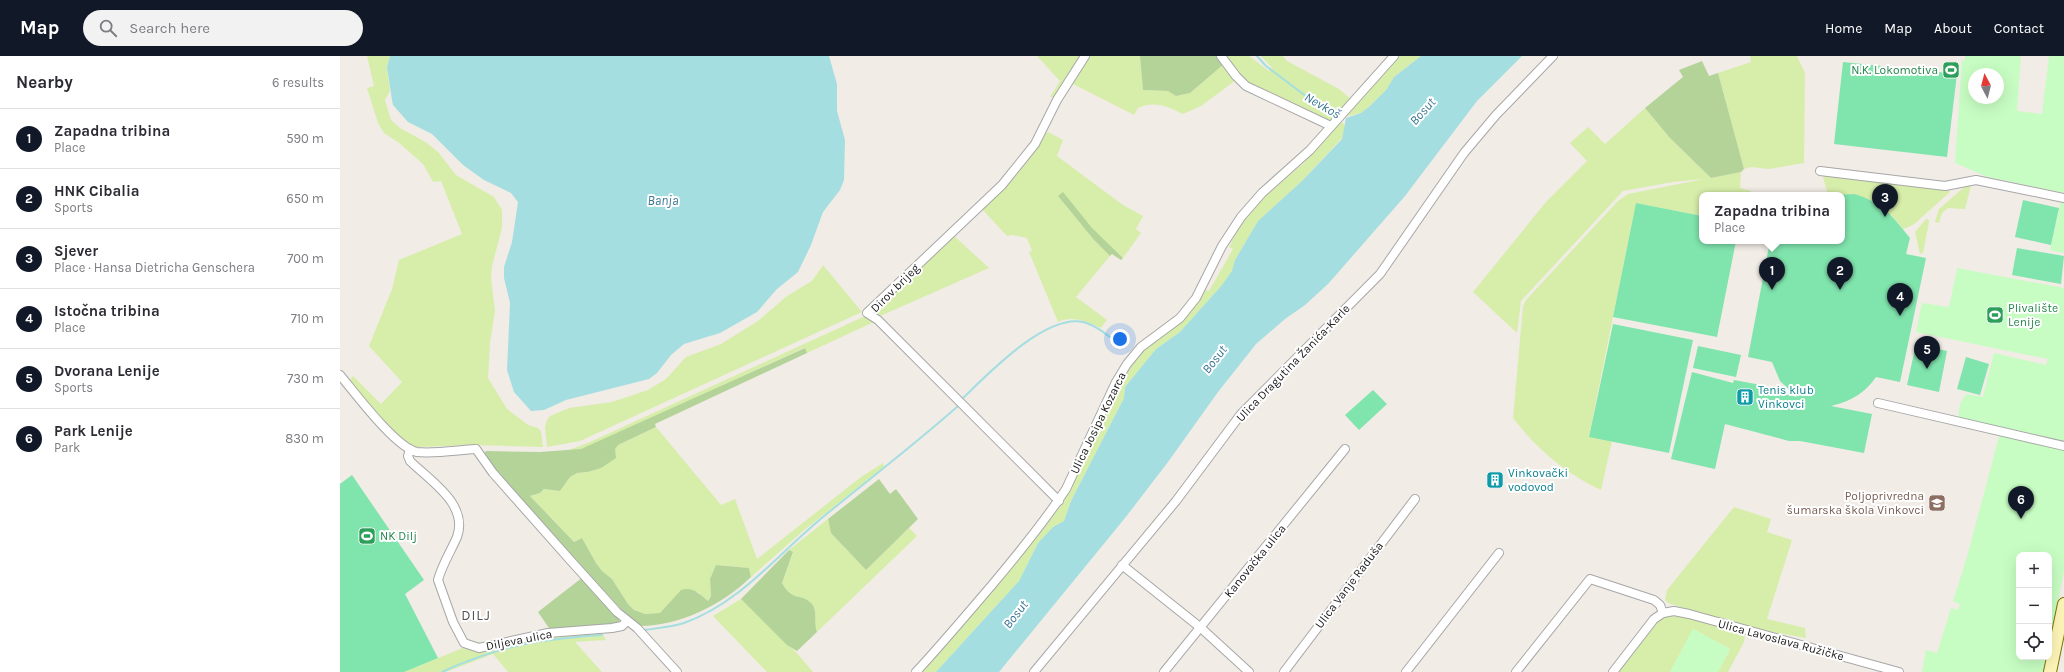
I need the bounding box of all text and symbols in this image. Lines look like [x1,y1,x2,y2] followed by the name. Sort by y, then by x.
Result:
[83,10,363,46] search box
[20,17,59,39] text: Map
[97,17,119,39] icon: search
[129,19,210,37] text: Search here
[1825,20,1862,37] text: Home
[1884,20,1912,37] text: Map
[1934,20,1972,37] text: About
[1994,20,2044,37] text: Contact
[1941,60,1961,80] sports icon: N.K. Lokomotiva
[1851,63,1938,77] place label: N.K. Lokomotiva
[1968,68,2004,104] north arrow
[16,72,73,92] text: Nearby
[272,75,324,90] text: 6 results
[1302,89,1344,122] water label: Nevkoš
[1406,94,1439,128] water label: Bosut
[54,122,170,140] text: Zapadna tribina
[27,131,31,146] text: 1
[286,131,324,146] text: 590 m
[54,140,85,155] text: Place
[54,182,140,200] text: HNK Cibalia
[1872,184,1898,217] pin: 3
[25,191,33,206] text: 2
[286,191,324,206] text: 650 m
[1699,192,1845,244] popup
[647,193,679,208] water label: Banja
[54,200,93,215] text: Sports
[1714,202,1830,220] text: Zapadna tribina
[1714,220,1745,235] text: Place
[54,242,98,260] text: Sjever
[25,251,33,266] text: 3
[287,251,324,266] text: 700 m
[1759,257,1785,290] pin: 1
[1827,257,1853,290] pin: 2
[54,260,255,275] text: Place · Hansa Dietricha Genschera
[868,261,922,315] street label: Dirov brijeg
[1887,283,1913,316] pin: 4
[1233,301,1353,424] street label: Ulica Dragutina Žanića-Karle
[2008,301,2058,329] place label: Plivalište Lenije
[54,302,160,320] text: Istočna tribina
[1985,305,2005,325] sports icon: Plivalište Lenije
[25,311,33,326] text: 4
[291,311,324,326] text: 710 m
[54,320,85,335] text: Place
[1110,329,1130,349] your location
[1914,336,1940,369] pin: 5
[1199,342,1230,376] water label: Bosut
[54,362,160,380] text: Dvorana Lenije
[1067,370,1129,476] street label: Ulica Josipa Kozarca
[25,371,33,386] text: 5
[287,371,324,386] text: 730 m
[54,380,93,395] text: Sports
[1758,383,1814,411] place label: Tenis klub Vinkovci
[1735,387,1755,407] building icon: Tenis klub Vinkovci
[54,422,133,440] text: Park Lenije
[25,431,33,446] text: 6
[285,431,324,446] text: 830 m
[54,440,80,455] text: Park
[1508,466,1568,494] place label: Vinkovački vodovod
[1485,470,1505,490] building icon: Vinkovački vodovod
[2008,486,2034,519] pin: 6
[1787,489,1924,517] place label: Poljoprivredna šumarska škola Vinkovci
[1927,493,1947,513] school or university icon: Poljoprivredna šumarska škola Vinkovci
[1221,522,1289,600] street label: Kanovačka ulica
[357,526,377,546] sports icon: NK Dilj
[380,529,417,543] place label: NK Dilj
[1312,539,1386,631] street label: Ulica Vanje Raduša
[2016,552,2052,660] map controls
[2016,552,2052,588] button: +
[2016,588,2052,624] button: −
[1000,597,1031,631] water label: Bosut
[461,607,491,624] district label: DILJ
[1716,616,1846,664] street label: Ulica Lavoslava Ružičke
[2016,624,2052,660] button: locate
[485,627,553,653] street label: Diljeva ulica

